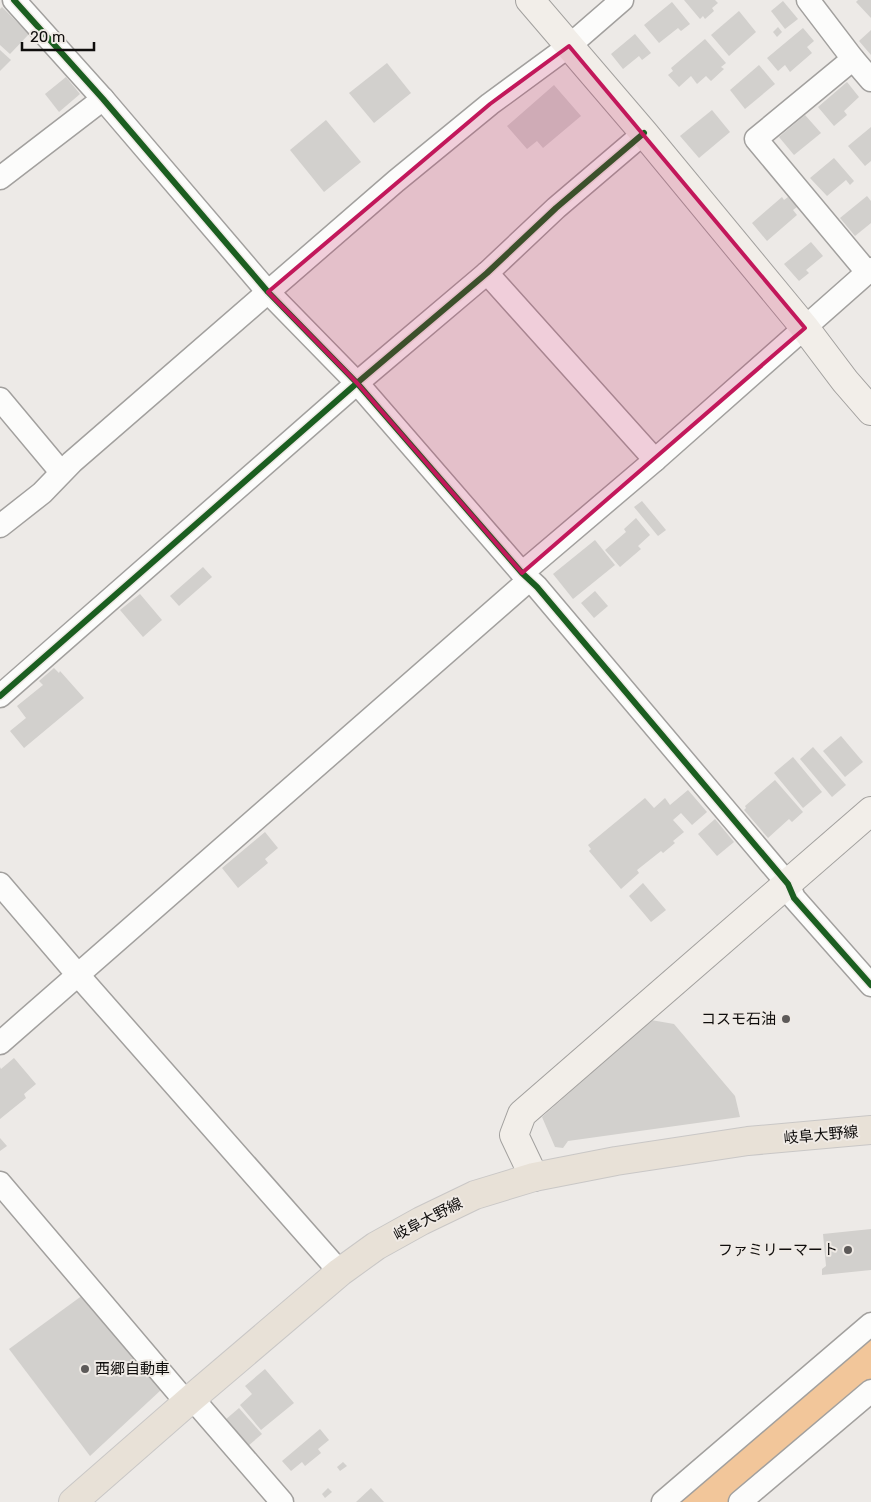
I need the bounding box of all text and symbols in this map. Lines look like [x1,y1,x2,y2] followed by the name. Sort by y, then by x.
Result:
[22,20,95,52] scale bar
[30,28,65,46] text: 20 m
[701,1010,776,1028] place label: コスモ石油
[780,1013,792,1025] marker: コスモ石油
[783,1123,859,1147] street label: 岐阜大野線
[390,1194,466,1244] street label: 岐阜大野線
[718,1241,838,1259] place label: ファミリーマート
[842,1244,854,1256] marker: ファミリーマート
[95,1360,170,1378] place label: 西郷自動車
[79,1363,91,1375] marker: 西郷自動車

